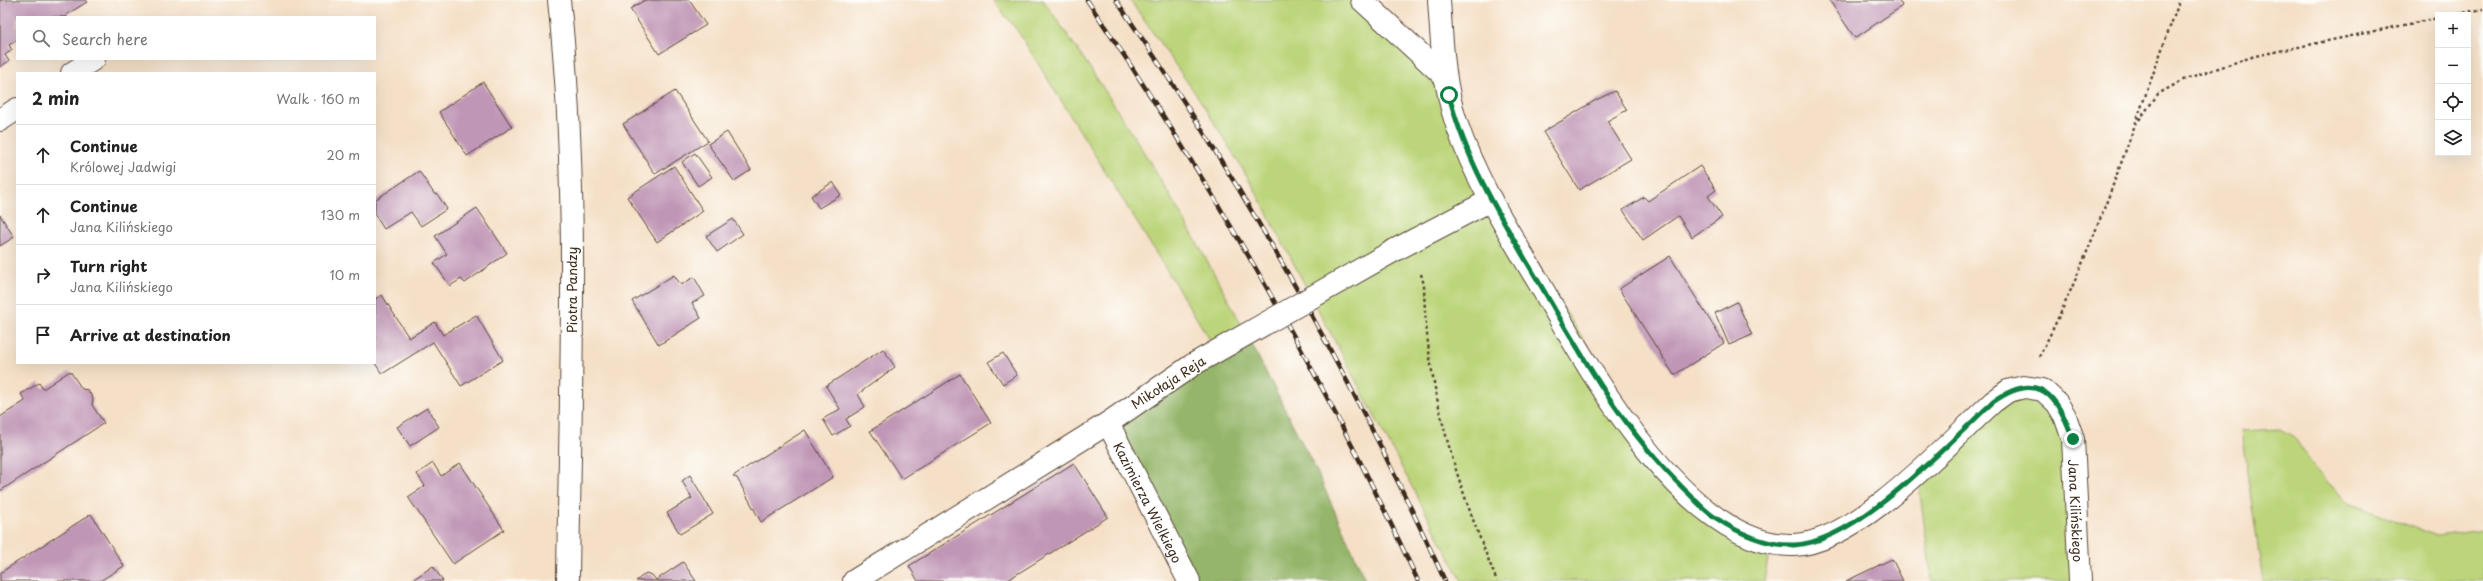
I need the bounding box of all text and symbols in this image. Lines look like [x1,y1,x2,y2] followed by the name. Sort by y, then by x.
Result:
[2435,12,2471,156] map controls
[2435,12,2471,48] button: +
[16,16,376,60] search box
[30,27,52,49] icon: search
[62,27,148,50] text: Search here
[2435,48,2471,84] button: −
[2435,84,2471,120] button: locate
[32,85,79,111] text: 2 min
[1440,86,1458,104] route start
[277,89,360,108] text: Walk · 160 m
[2435,120,2471,156] button: layers
[70,134,138,157] text: Continue
[32,144,54,166] icon: ahead
[326,145,360,164] text: 20 m
[70,157,176,176] text: Królowej Jadwigi
[70,194,138,217] text: Continue
[32,204,54,226] icon: ahead
[321,205,360,224] text: 130 m
[70,217,173,236] text: Jana Kilińskiego
[562,247,581,333] street label: Piotra Pandzy
[70,254,147,277] text: Turn right
[32,264,54,286] icon: right
[330,265,360,284] text: 10 m
[70,277,173,296] text: Jana Kilińskiego
[70,323,231,346] text: Arrive at destination
[32,324,54,346] icon: arrive
[1127,350,1210,413] street label: Mikołaja Reja
[2064,430,2082,448] route end
[1110,439,1187,566] street label: Kazimierza Wielkiego
[2065,459,2089,563] street label: Jana Kilińskiego

